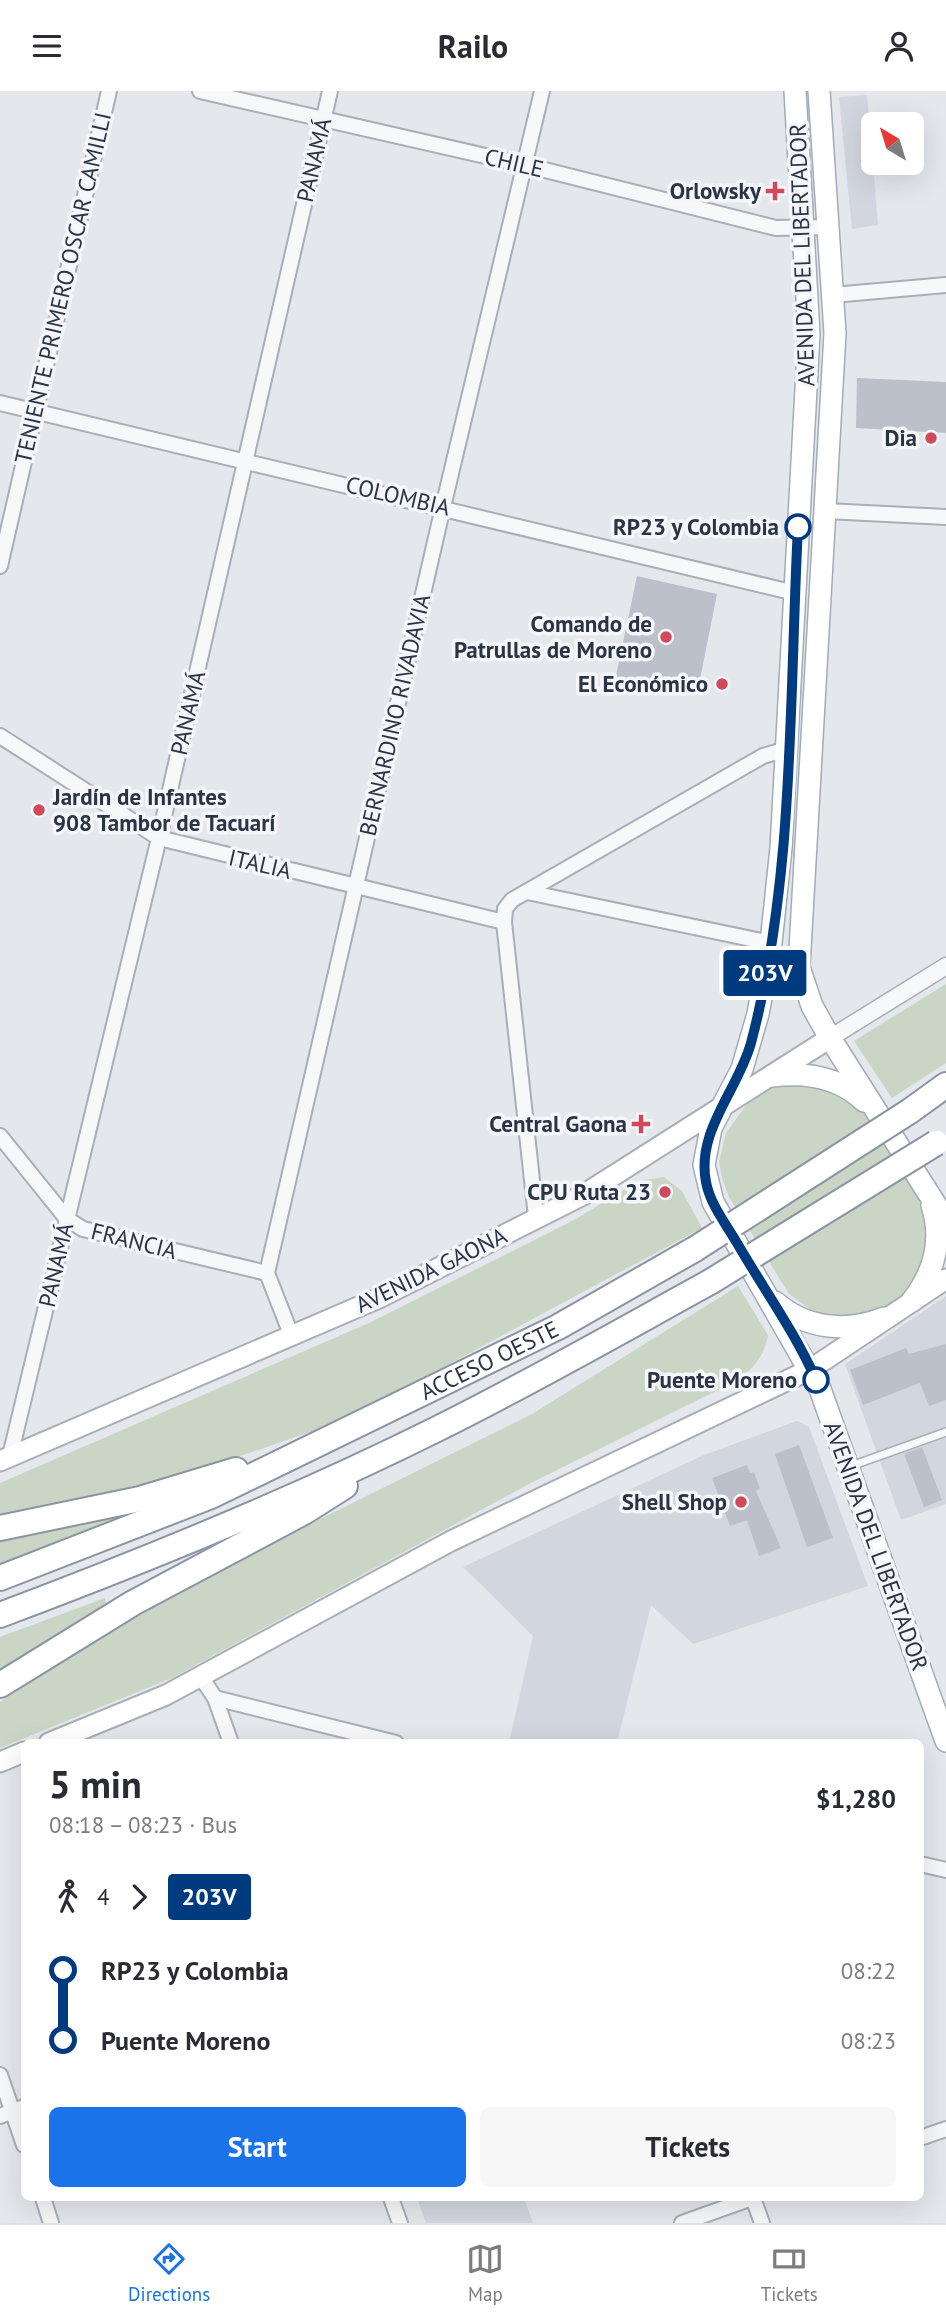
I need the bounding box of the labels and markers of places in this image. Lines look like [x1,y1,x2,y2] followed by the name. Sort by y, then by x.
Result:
[670,176,762,205] place label: Orlowsky
[767,183,783,199] marker: Orlowsky
[885,423,917,452] place label: Dia
[923,430,939,446] marker: Dia
[613,512,779,541] place label: RP23 y Colombia
[785,514,811,540] marker: RP23 y Colombia
[454,609,652,664] place label: Comando de Patrullas de Moreno
[658,629,674,645] marker: Comando de Patrullas de Moreno
[578,669,708,698] place label: El Económico
[714,676,730,692] marker: El Económico
[52,782,275,837] place label: Jardín de Infantes 908 Tambor de Tacuarí
[31,802,47,818] marker: Jardín de Infantes 908 Tambor de Tacuarí
[489,1109,627,1138] place label: Central Gaona
[633,1116,649,1132] marker: Central Gaona
[527,1177,651,1206] place label: CPU Ruta 23
[657,1184,673,1200] marker: CPU Ruta 23
[647,1365,797,1394] place label: Puente Moreno
[803,1367,829,1393] marker: Puente Moreno
[622,1487,727,1516] place label: Shell Shop
[733,1494,749,1510] marker: Shell Shop

